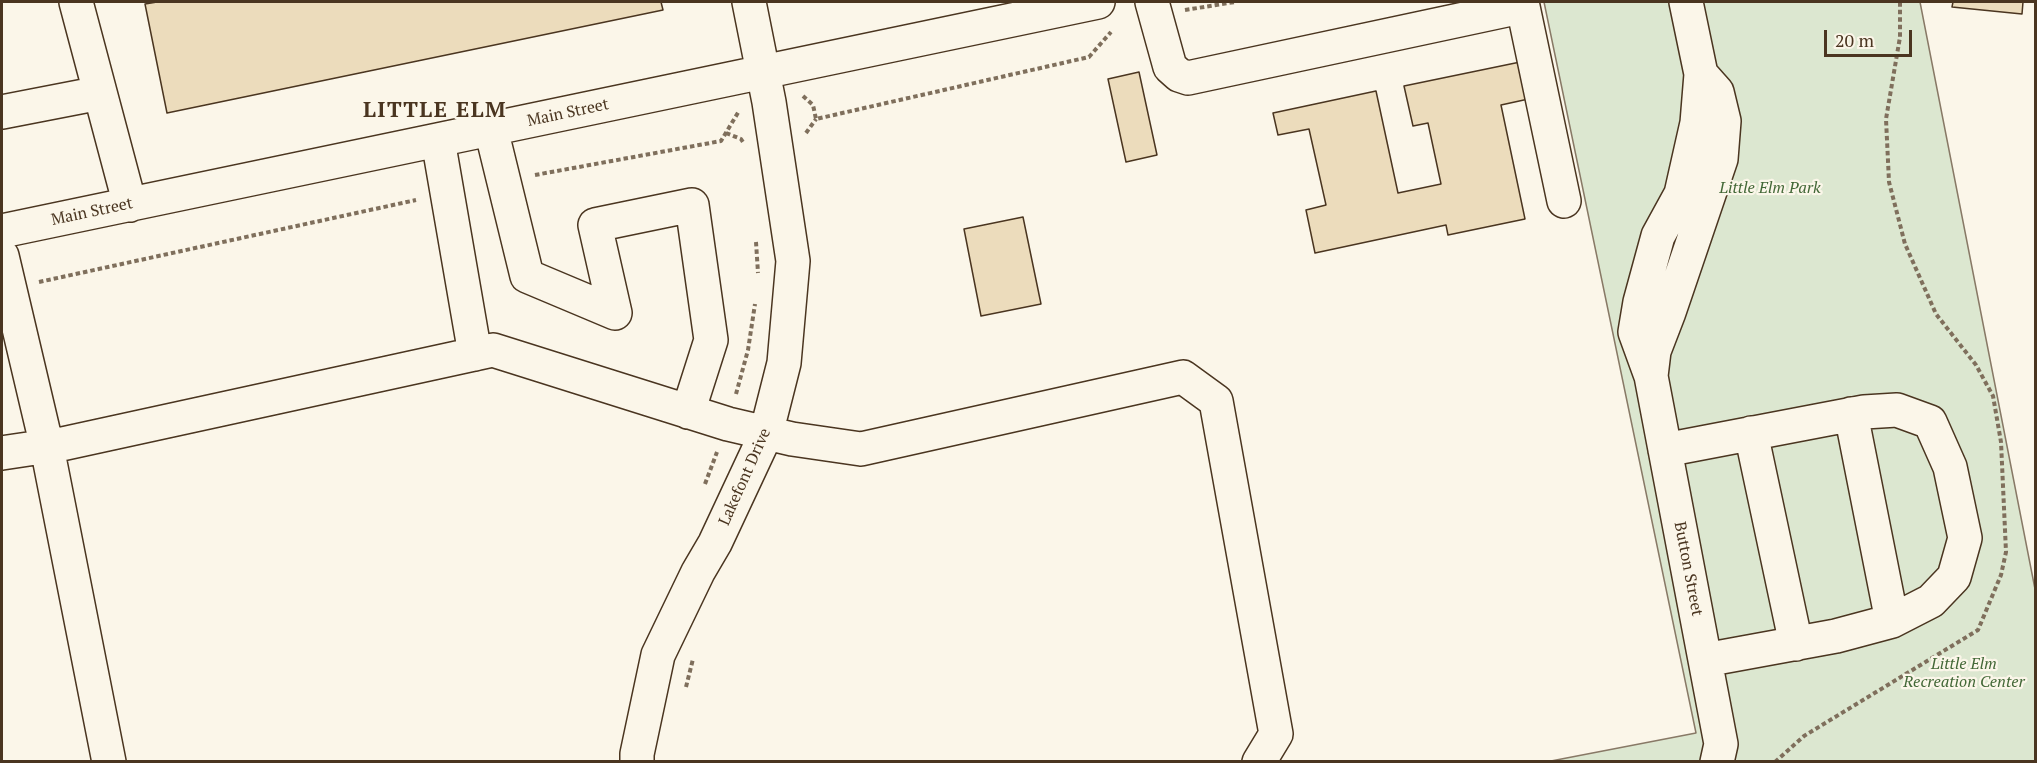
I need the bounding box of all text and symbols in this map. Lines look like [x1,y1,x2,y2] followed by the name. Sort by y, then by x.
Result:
[1827,18,1916,56] scale bar
[1835,28,1874,52] text: 20 m
[525,95,611,131] street label: Main Street
[363,98,507,124] district label: LITTLE ELM
[1719,178,1821,198] park label: Little Elm Park
[49,194,135,230] street label: Main Street
[715,425,775,529] street label: Lakefont Drive
[1669,520,1707,618] street label: Button Street
[1903,654,2025,692] park label: Little Elm Recreation Center

